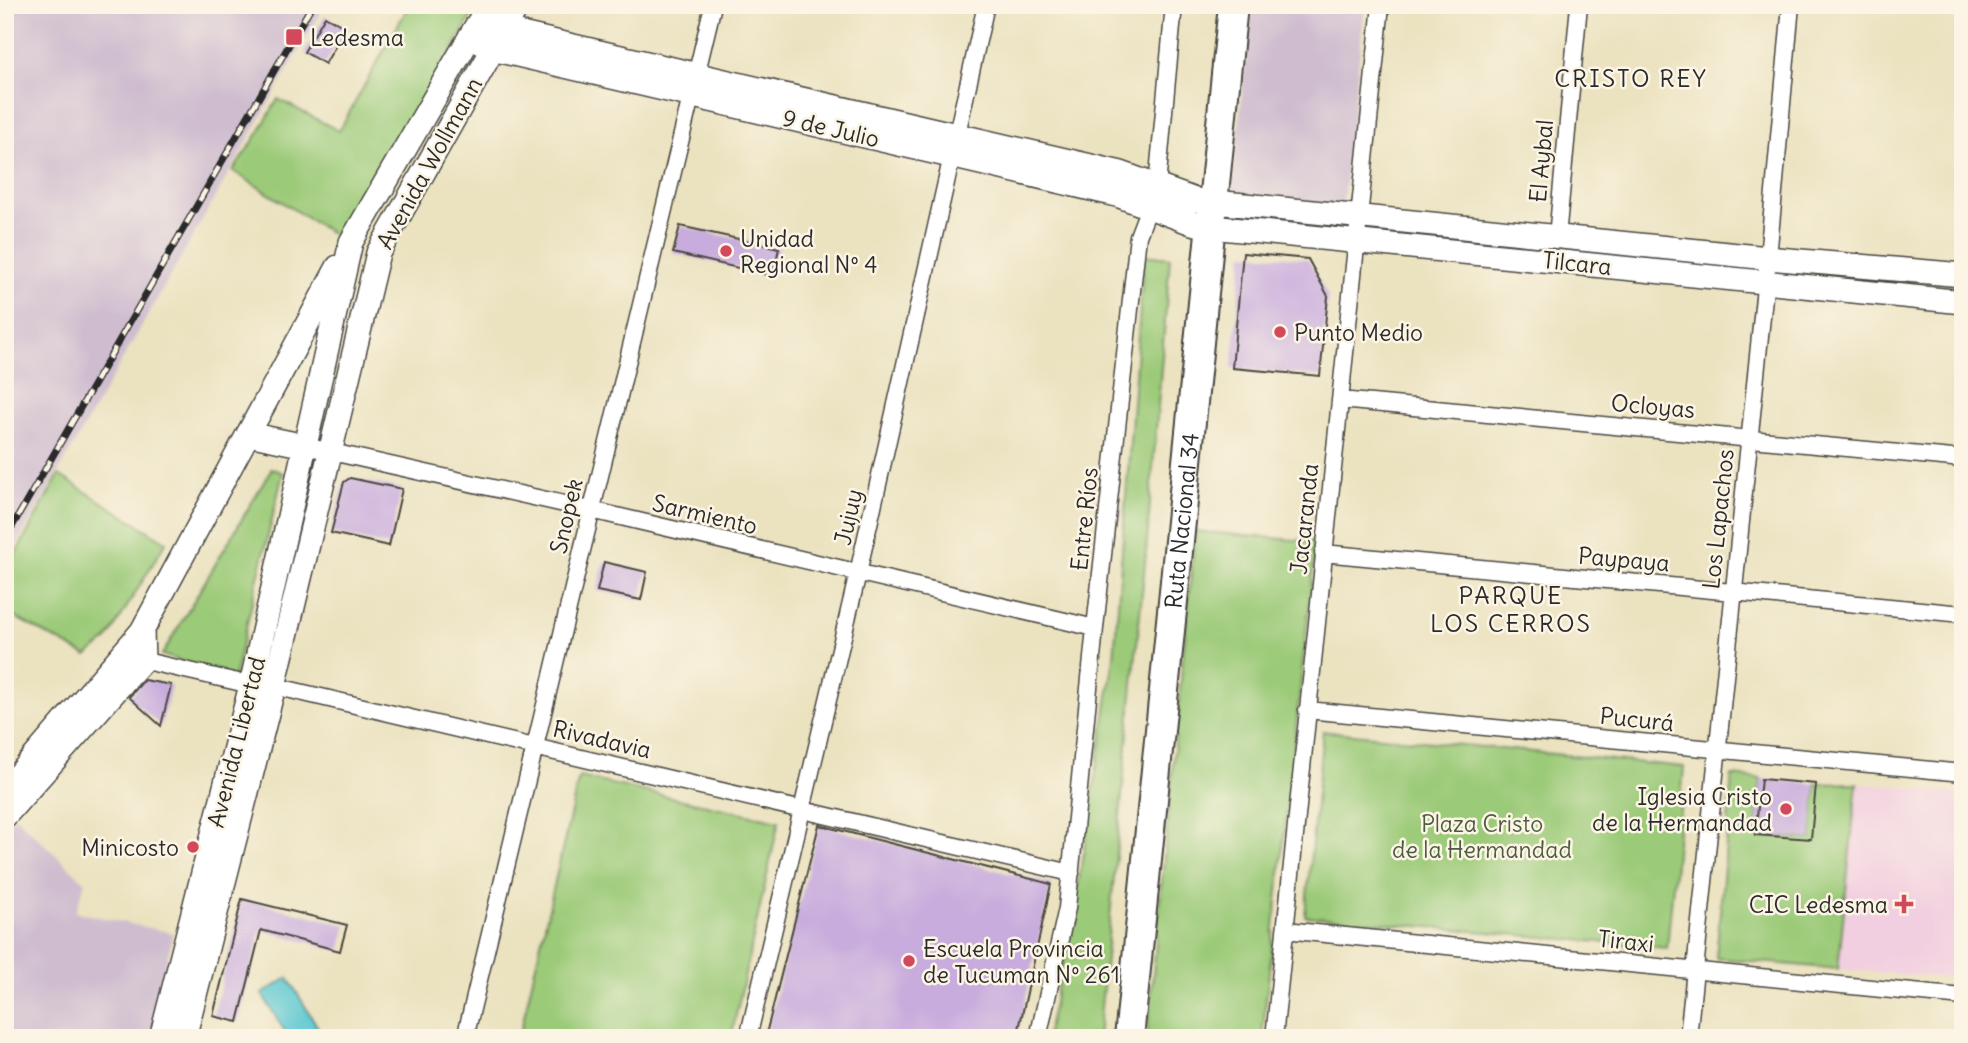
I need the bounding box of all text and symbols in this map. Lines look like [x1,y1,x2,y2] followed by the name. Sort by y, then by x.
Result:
[310,23,404,52] place label: Ledesma
[284,27,304,47] marker: Ledesma
[1554,63,1708,93] district label: CRISTO REY
[370,72,488,254] street label: Avenida Wollmann
[780,103,882,153] street label: 9 de Julio
[1523,118,1559,204] street label: El Aybal
[740,224,877,279] place label: Unidad Regional Nº 4
[718,243,734,259] marker: Unidad Regional Nº 4
[1541,245,1613,281] street label: Tilcara
[1294,318,1423,347] place label: Punto Medio
[1272,324,1288,340] marker: Punto Medio
[1610,388,1696,424] street label: Ocloyas
[1158,431,1204,610] street label: Ruta Nacional 34
[1696,447,1740,591] street label: Los Lapachos
[1284,462,1324,576] street label: Jacaranda
[1064,466,1104,572] street label: Entre Ríos
[543,476,589,556] street label: Snopek
[828,486,868,548] street label: Jujuy
[650,488,760,540] street label: Sarmiento
[1577,541,1671,577] street label: Paypaya
[1430,580,1592,638] district label: PARQUE LOS CERROS
[201,653,271,831] street label: Avenida Libertad
[1598,701,1676,737] street label: Pucurá
[550,714,654,764] street label: Rivadavia
[1592,782,1772,837] place label: Iglesia Cristo de la Hermandad
[1778,801,1794,817] marker: Iglesia Cristo de la Hermandad
[1392,809,1572,864] park label: Plaza Cristo de la Hermandad
[81,833,179,862] place label: Minicosto
[185,839,201,855] marker: Minicosto
[1749,890,1888,919] place label: CIC Ledesma
[1894,894,1914,914] marker: CIC Ledesma
[1597,924,1655,958] street label: Tiraxi
[923,934,1120,989] place label: Escuela Provincia de Tucuman Nº 261
[901,953,917,969] marker: Escuela Provincia de Tucuman Nº 261

